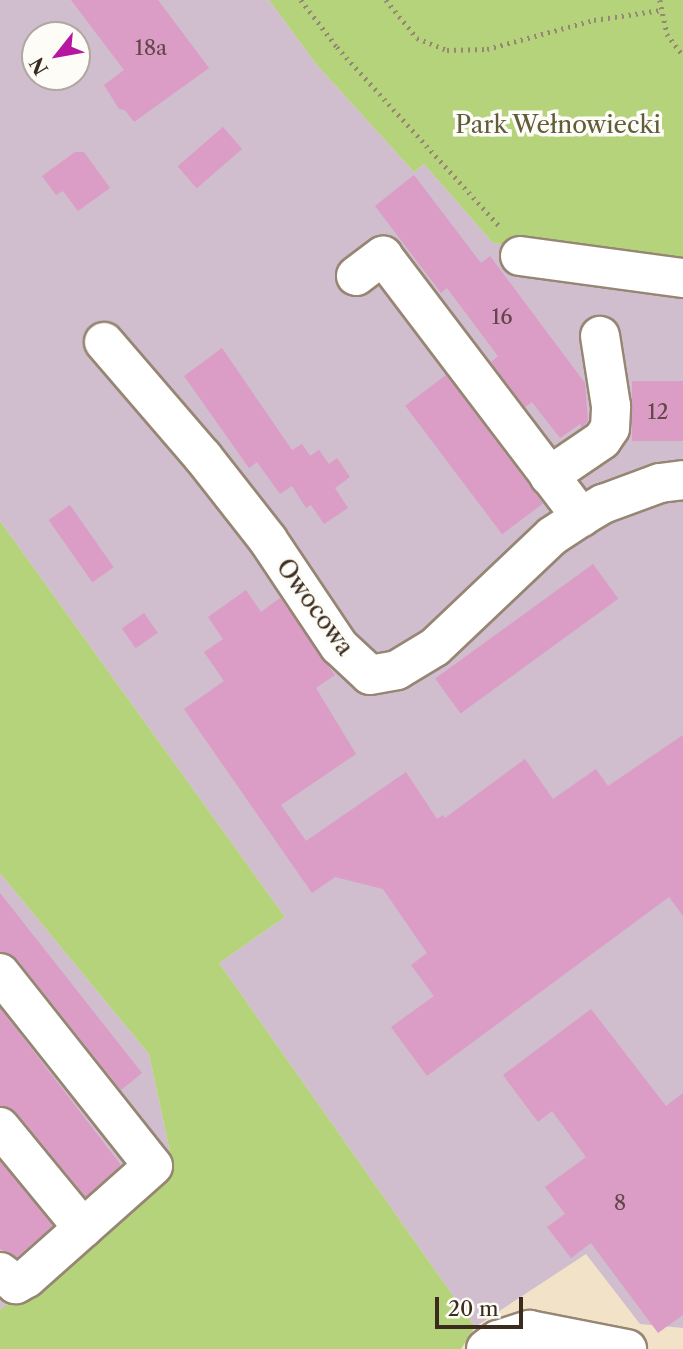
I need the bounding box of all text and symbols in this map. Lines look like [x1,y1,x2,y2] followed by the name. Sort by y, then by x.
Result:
[21,21,91,91] north arrow
[135,35,167,61] house number: 18a
[25,53,53,79] text: N
[455,111,661,139] park label: Park Wełnowiecki
[491,304,513,330] house number: 16
[648,399,668,425] house number: 12
[270,553,360,661] street label: Owocowa
[614,1190,626,1216] house number: 8
[438,1282,526,1326] scale bar
[448,1296,499,1321] text: 20 m

